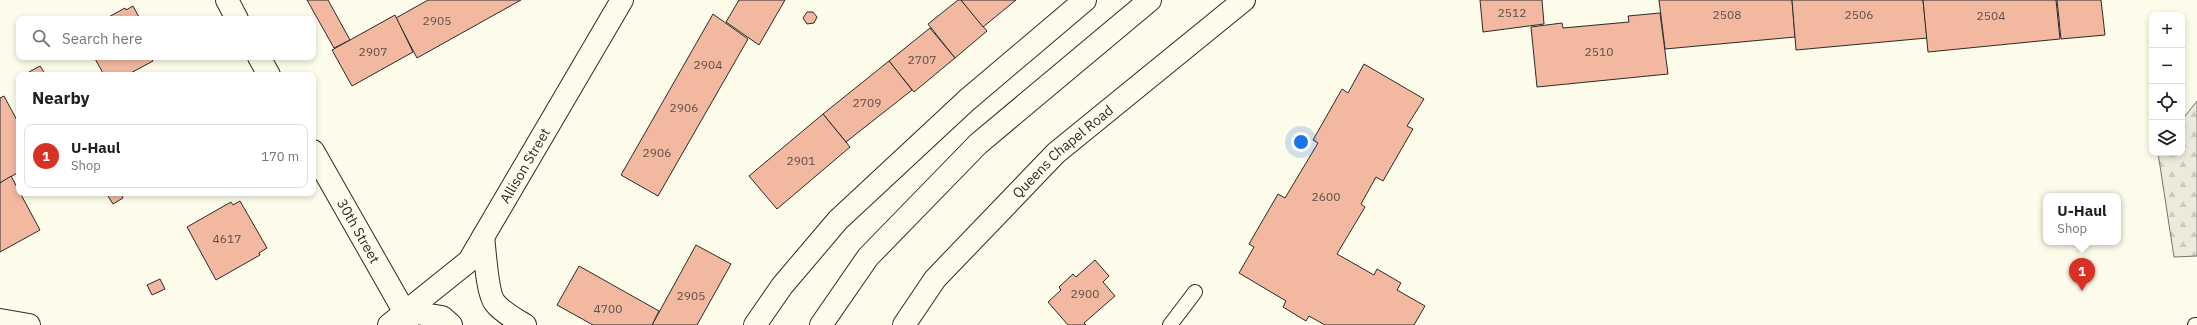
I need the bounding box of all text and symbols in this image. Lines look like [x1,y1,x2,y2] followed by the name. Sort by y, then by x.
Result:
[1498,5,1526,20] house number: 2512
[1713,7,1741,22] house number: 2508
[1845,7,1873,22] house number: 2506
[1977,8,2005,23] house number: 2504
[2149,12,2185,156] map controls
[2149,12,2185,48] button: +
[423,13,451,28] house number: 2905
[16,16,316,60] search box
[30,27,52,49] icon: search
[62,29,142,48] text: Search here
[359,44,387,59] house number: 2907
[1585,44,1613,59] house number: 2510
[2149,48,2185,84] button: −
[908,52,936,67] house number: 2707
[694,57,722,72] house number: 2904
[2149,84,2185,120] button: locate
[32,87,90,109] text: Nearby
[853,95,881,110] house number: 2709
[670,100,698,115] house number: 2906
[1008,101,1117,202] street label: Queens Chapel Road
[2149,120,2185,156] button: layers
[496,125,554,207] street label: Allison Street
[1291,132,1311,152] your location
[71,138,120,157] text: U-Haul
[643,145,671,160] house number: 2906
[42,148,50,165] text: 1
[261,148,299,165] text: 170 m
[787,153,815,168] house number: 2901
[71,157,101,174] text: Shop
[1312,189,1340,204] house number: 2600
[2043,193,2121,245] popup
[333,195,384,267] street label: 30th Street
[2057,201,2107,220] text: U-Haul
[2057,220,2087,237] text: Shop
[213,231,241,246] house number: 4617
[2069,258,2095,291] pin: 1
[1071,286,1099,301] house number: 2900
[677,288,705,303] house number: 2905
[594,301,622,316] house number: 4700

